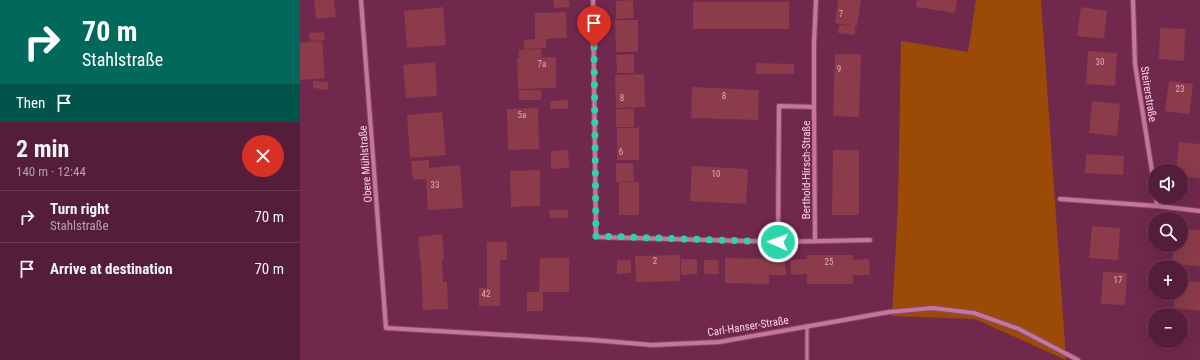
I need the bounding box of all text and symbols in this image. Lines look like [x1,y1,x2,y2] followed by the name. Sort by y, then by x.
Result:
[577,6,611,47] pin
[839,9,844,19] house number: 7
[583,12,605,34] icon: arrive
[82,15,138,48] text: 70 m
[16,16,68,68] icon: right
[82,49,163,70] text: Stahlstraße
[1096,57,1104,67] house number: 30
[538,59,546,69] house number: 7a
[837,64,841,74] house number: 9
[1138,65,1159,123] street label: Steirerstraße
[1176,84,1184,94] house number: 23
[722,91,726,101] house number: 8
[53,92,75,114] icon: arrive
[620,93,624,103] house number: 8
[16,94,45,112] text: Then
[518,110,526,120] house number: 5a
[800,121,813,219] street label: Berthold-Hirsch-Straße
[356,125,375,203] street label: Obere Mühlstraße
[16,135,69,163] text: 2 min
[242,135,284,177] button: close
[619,147,623,157] house number: 6
[16,164,86,179] text: 140 m · 12:44
[1148,164,1188,348] map controls
[1148,164,1188,204] button: sound
[712,169,720,179] house number: 10
[431,180,439,190] house number: 33
[50,200,109,218] text: Turn right
[16,206,38,228] icon: right
[254,208,284,226] text: 70 m
[1148,212,1188,252] button: search
[50,218,109,233] text: Stahlstraße
[757,221,799,263] position arrow
[653,256,658,266] house number: 2
[825,257,834,267] house number: 25
[16,258,38,280] icon: arrive
[50,260,173,278] text: Arrive at destination
[254,260,284,278] text: 70 m
[1148,260,1188,300] button: +
[1114,275,1123,285] house number: 17
[482,289,491,299] house number: 42
[1148,308,1188,348] button: −
[707,314,790,339] street label: Carl-Hanser-Straße

